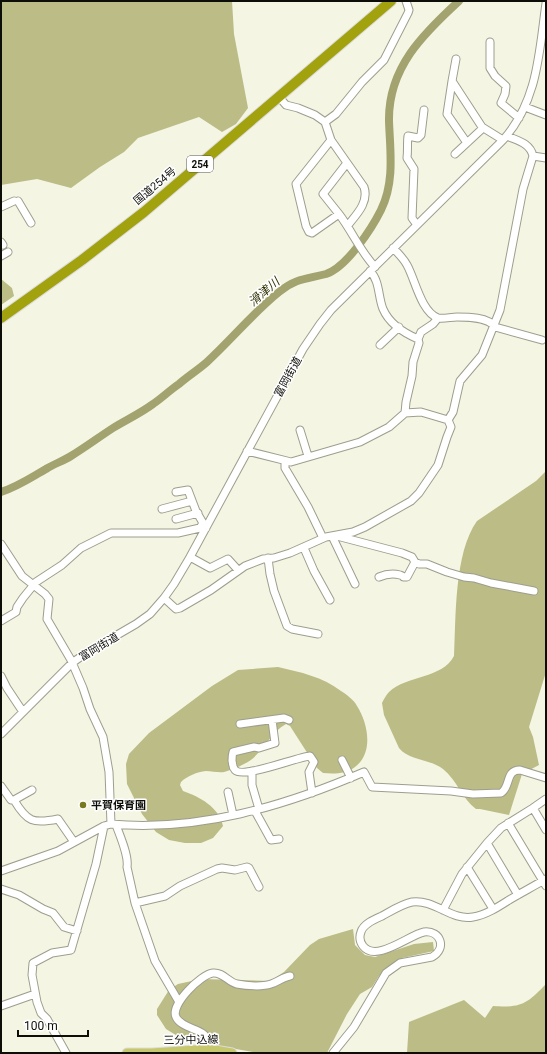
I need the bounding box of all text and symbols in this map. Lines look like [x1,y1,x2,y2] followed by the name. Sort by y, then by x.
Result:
[187,156,213,172] road number: 254
[131,164,179,208] street label: 国道254号
[246,274,284,309] water label: 滑津川
[272,355,304,399] street label: 富岡街道
[77,630,121,664] street label: 富岡街道
[91,799,146,812] place label: 平賀保育園
[78,800,88,810] marker: 平賀保育園
[18,1012,88,1038] scale bar
[24,1019,58,1033] text: 100 m
[163,1033,219,1047] street label: 三分中込線

